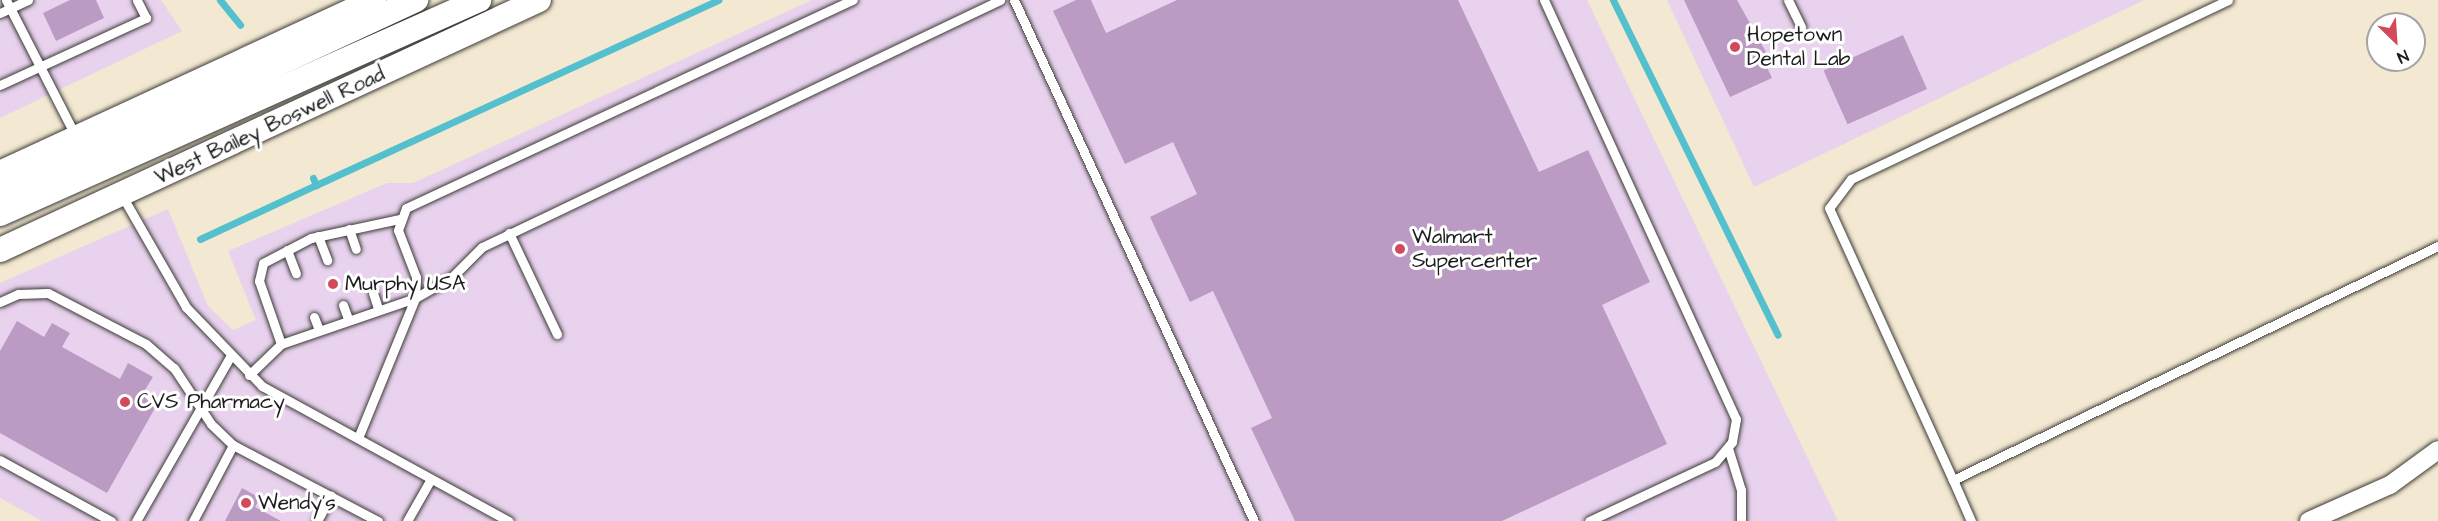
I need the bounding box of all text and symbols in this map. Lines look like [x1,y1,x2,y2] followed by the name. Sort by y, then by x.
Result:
[2366,12,2426,72] north arrow
[1747,22,1850,72] place label: Hopetown Dental Lab
[1728,40,1742,54] marker: Hopetown Dental Lab
[2394,44,2412,69] text: N
[151,62,389,190] street label: West Bailey Boswell Road
[1412,224,1537,274] place label: Walmart Supercenter
[1393,242,1407,256] marker: Walmart Supercenter
[345,271,465,297] place label: Murphy USA
[326,277,340,291] marker: Murphy USA
[137,389,285,415] place label: CVS Pharmacy
[118,395,132,409] marker: CVS Pharmacy
[258,490,336,516] place label: Wendy's
[239,496,253,510] marker: Wendy's

